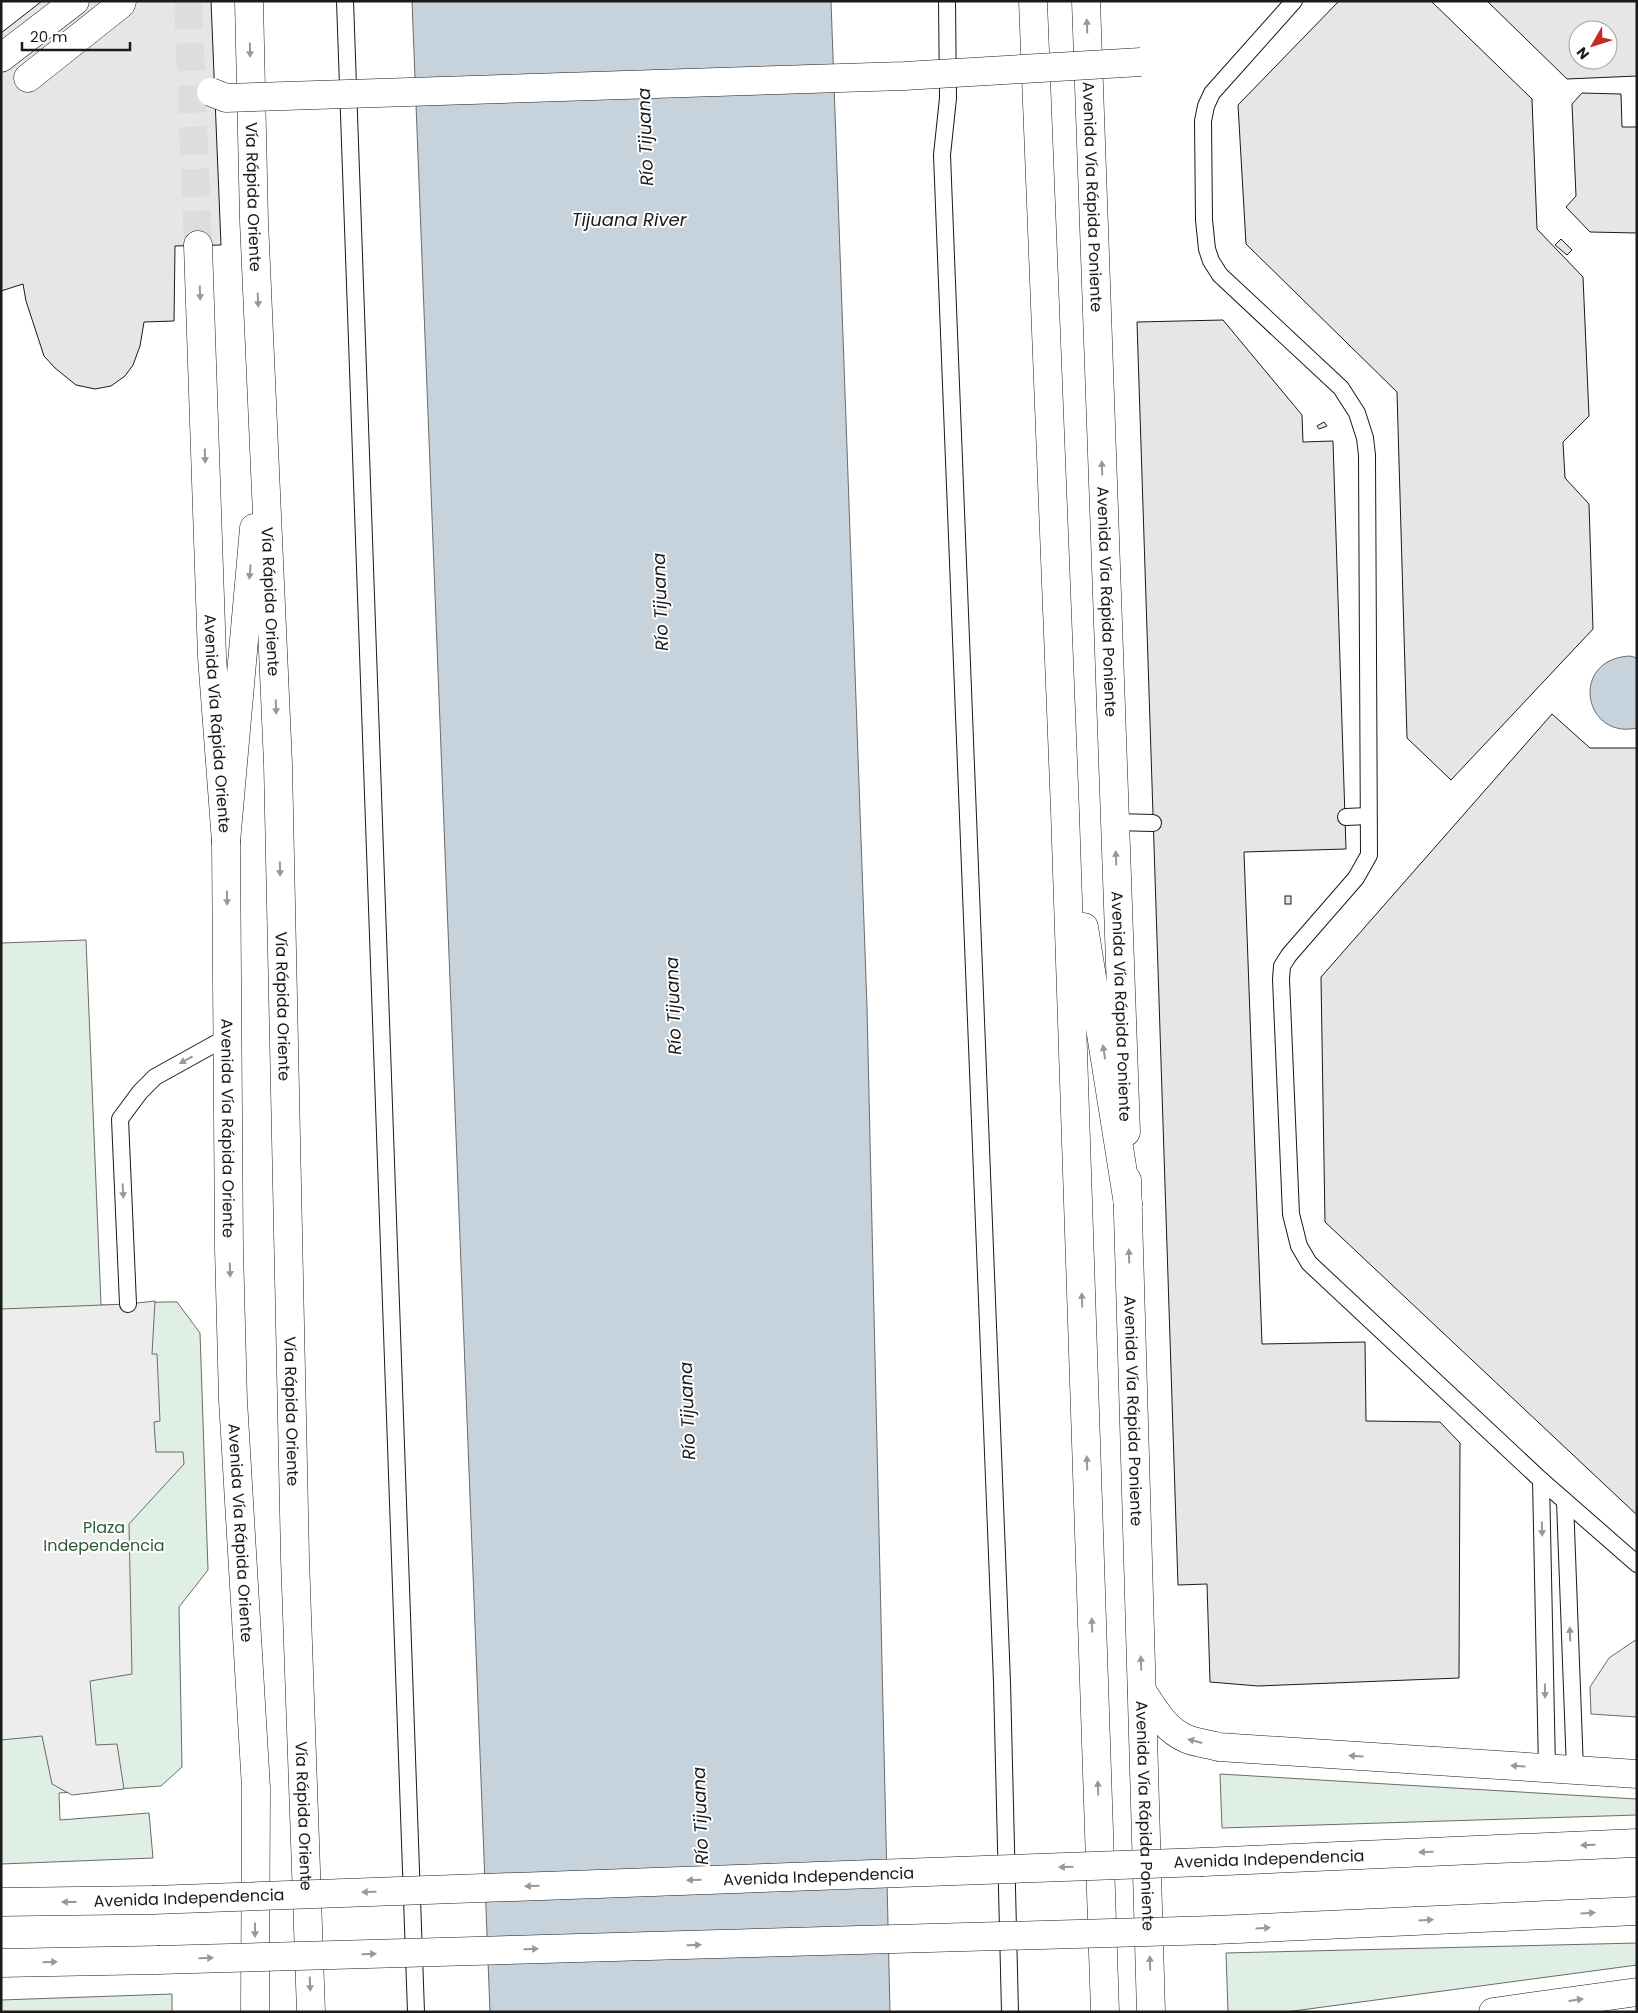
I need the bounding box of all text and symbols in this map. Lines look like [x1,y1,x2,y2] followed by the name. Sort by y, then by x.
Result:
[1083,18,1091,34] one-way arrow
[22,20,130,52] scale bar
[1568,20,1618,70] north arrow
[30,26,68,47] text: 20 m
[246,42,254,58] one-way arrow
[1572,43,1594,64] text: N
[1077,81,1108,313] street label: Avenida Vía Rápida Poniente
[631,87,659,187] water label: Río Tijuana
[240,122,268,272] street label: Vía Rápida Oriente
[572,207,688,232] water label: Tijuana River
[196,286,204,302] one-way arrow
[254,292,262,308] one-way arrow
[201,448,209,464] one-way arrow
[1098,460,1106,476] one-way arrow
[1092,486,1123,717] street label: Avenida Vía Rápida Poniente
[256,526,286,677] street label: Vía Rápida Oriente
[646,552,674,652] water label: Río Tijuana
[246,564,254,580] one-way arrow
[199,614,237,834] street label: Avenida Vía Rápida Oriente
[272,699,280,715] one-way arrow
[1111,850,1119,866] one-way arrow
[277,862,285,878] one-way arrow
[223,890,231,906] one-way arrow
[1106,891,1137,1122] street label: Avenida Vía Rápida Poniente
[270,931,296,1081] street label: Vía Rápida Oriente
[659,956,687,1056] water label: Río Tijuana
[216,1018,240,1238] street label: Avenida Vía Rápida Oriente
[1099,1044,1107,1060] one-way arrow
[179,1056,194,1064] one-way arrow
[120,1183,128,1199] one-way arrow
[1125,1247,1133,1263] one-way arrow
[226,1262,234,1278] one-way arrow
[1077,1292,1085,1308] one-way arrow
[1119,1295,1148,1527] street label: Avenida Vía Rápida Poniente
[279,1336,305,1486] street label: Vía Rápida Oriente
[673,1361,701,1461] water label: Río Tijuana
[223,1423,259,1643] street label: Avenida Vía Rápida Oriente
[1083,1455,1091,1471] one-way arrow
[43,1516,165,1557] park label: Plaza Independencia
[1538,1521,1546,1537] one-way arrow
[1088,1617,1096,1633] one-way arrow
[1566,1625,1574,1641] one-way arrow
[1137,1655,1145,1671] one-way arrow
[1542,1684,1550,1700] one-way arrow
[1131,1700,1160,1931] street label: Avenida Vía Rápida Poniente
[1187,1737,1202,1745] one-way arrow
[290,1741,318,1891] street label: Vía Rápida Oriente
[1348,1751,1364,1759] one-way arrow
[1510,1762,1526,1770] one-way arrow
[686,1766,714,1866] water label: Río Tijuana
[1093,1779,1101,1795] one-way arrow
[1580,1842,1596,1850] one-way arrow
[1173,1844,1365,1874] street label: Avenida Independencia
[1417,1849,1433,1857] one-way arrow
[723,1861,915,1891] street label: Avenida Independencia
[1058,1863,1074,1871] one-way arrow
[686,1877,702,1885] one-way arrow
[93,1883,285,1913] street label: Avenida Independencia
[523,1883,539,1891] one-way arrow
[361,1889,377,1897] one-way arrow
[61,1898,77,1906] one-way arrow
[1580,1909,1596,1917] one-way arrow
[1418,1916,1434,1924] one-way arrow
[251,1922,259,1938] one-way arrow
[1256,1923,1272,1931] one-way arrow
[686,1940,702,1948] one-way arrow
[523,1945,539,1953] one-way arrow
[361,1949,377,1957] one-way arrow
[199,1954,215,1962] one-way arrow
[1146,1955,1154,1971] one-way arrow
[42,1958,58,1966] one-way arrow
[306,1976,314,1992] one-way arrow
[1568,1996,1584,2004] one-way arrow

